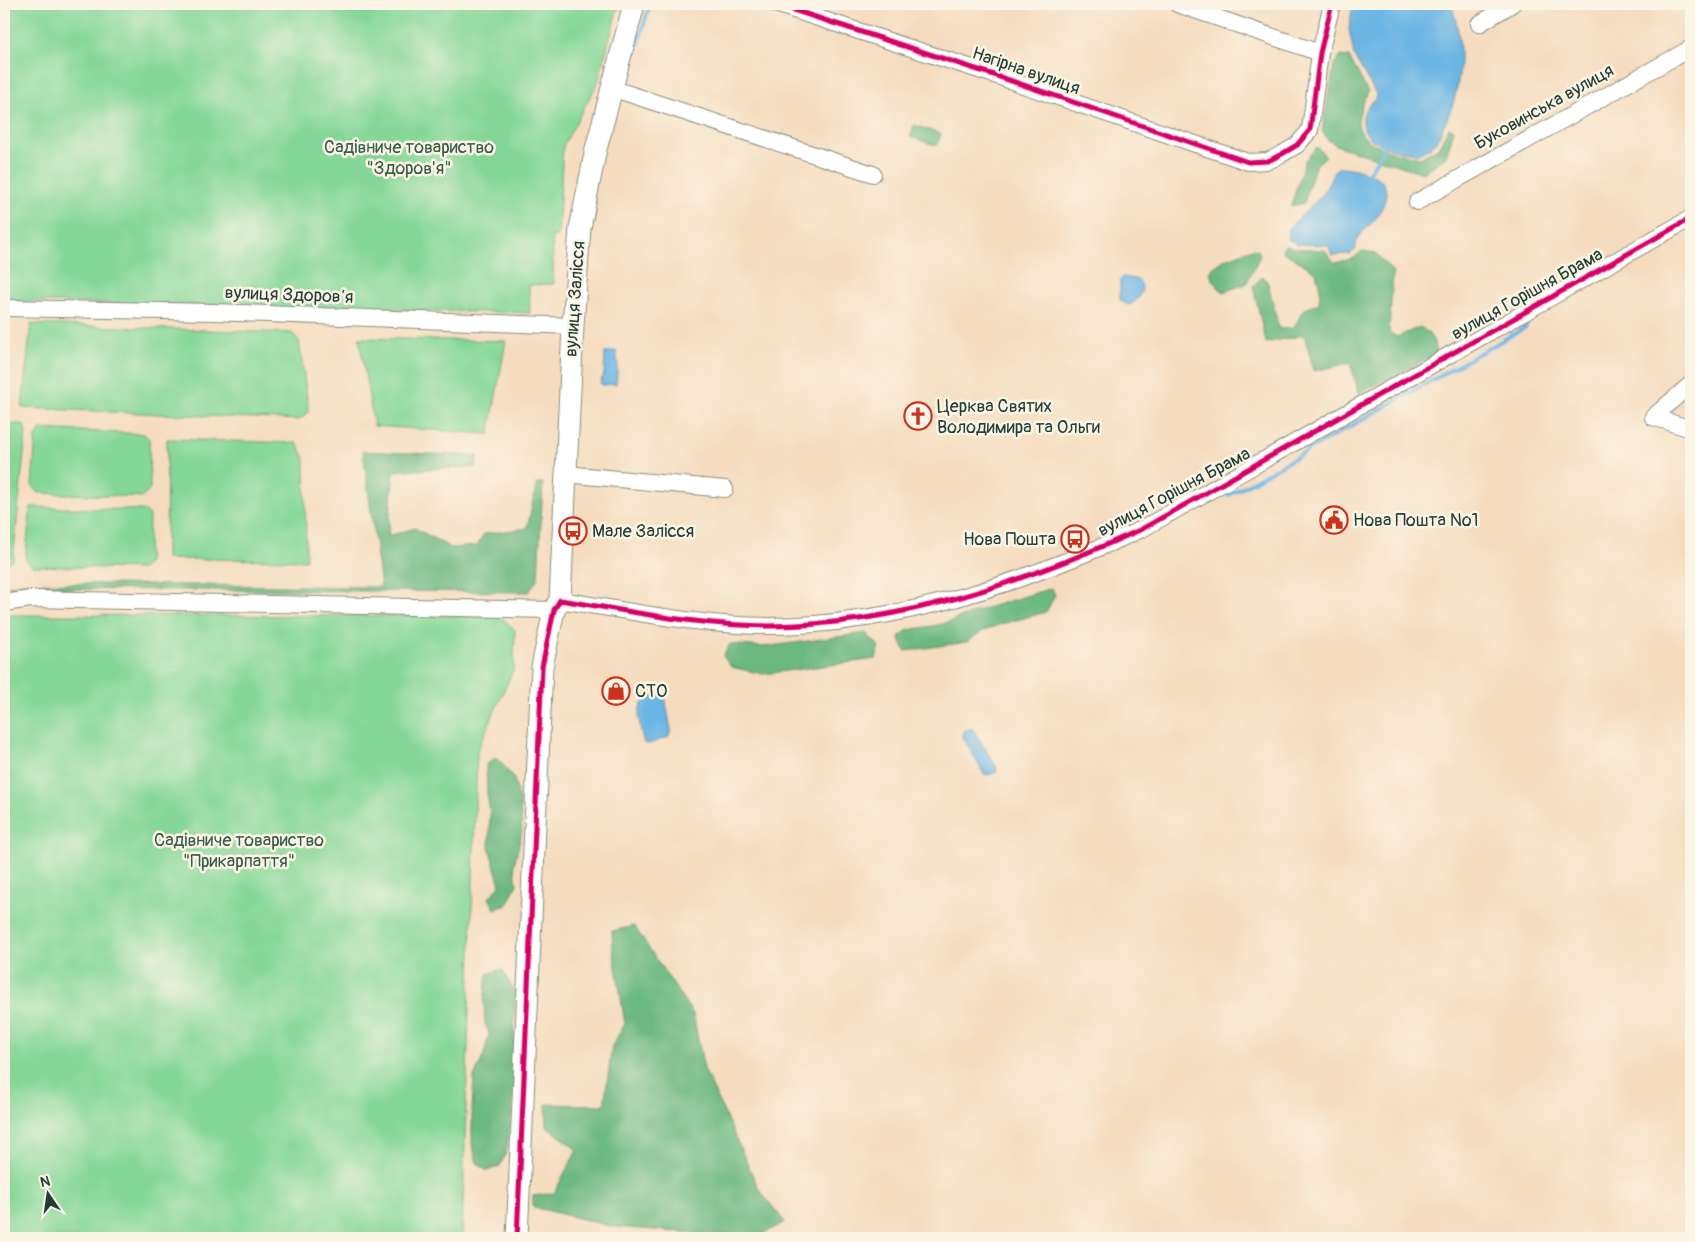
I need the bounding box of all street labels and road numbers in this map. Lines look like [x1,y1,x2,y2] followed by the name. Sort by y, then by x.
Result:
[969,42,1083,100] street label: Нагірна вулиця
[1470,59,1618,155] street label: Буковинська вулиця
[559,240,591,358] street label: вулиця Залісся
[1447,243,1607,345] street label: вулиця Горішня Брама
[224,281,354,309] street label: вулиця Здоровʼя
[1094,442,1254,542] street label: вулиця Горішня Брама

